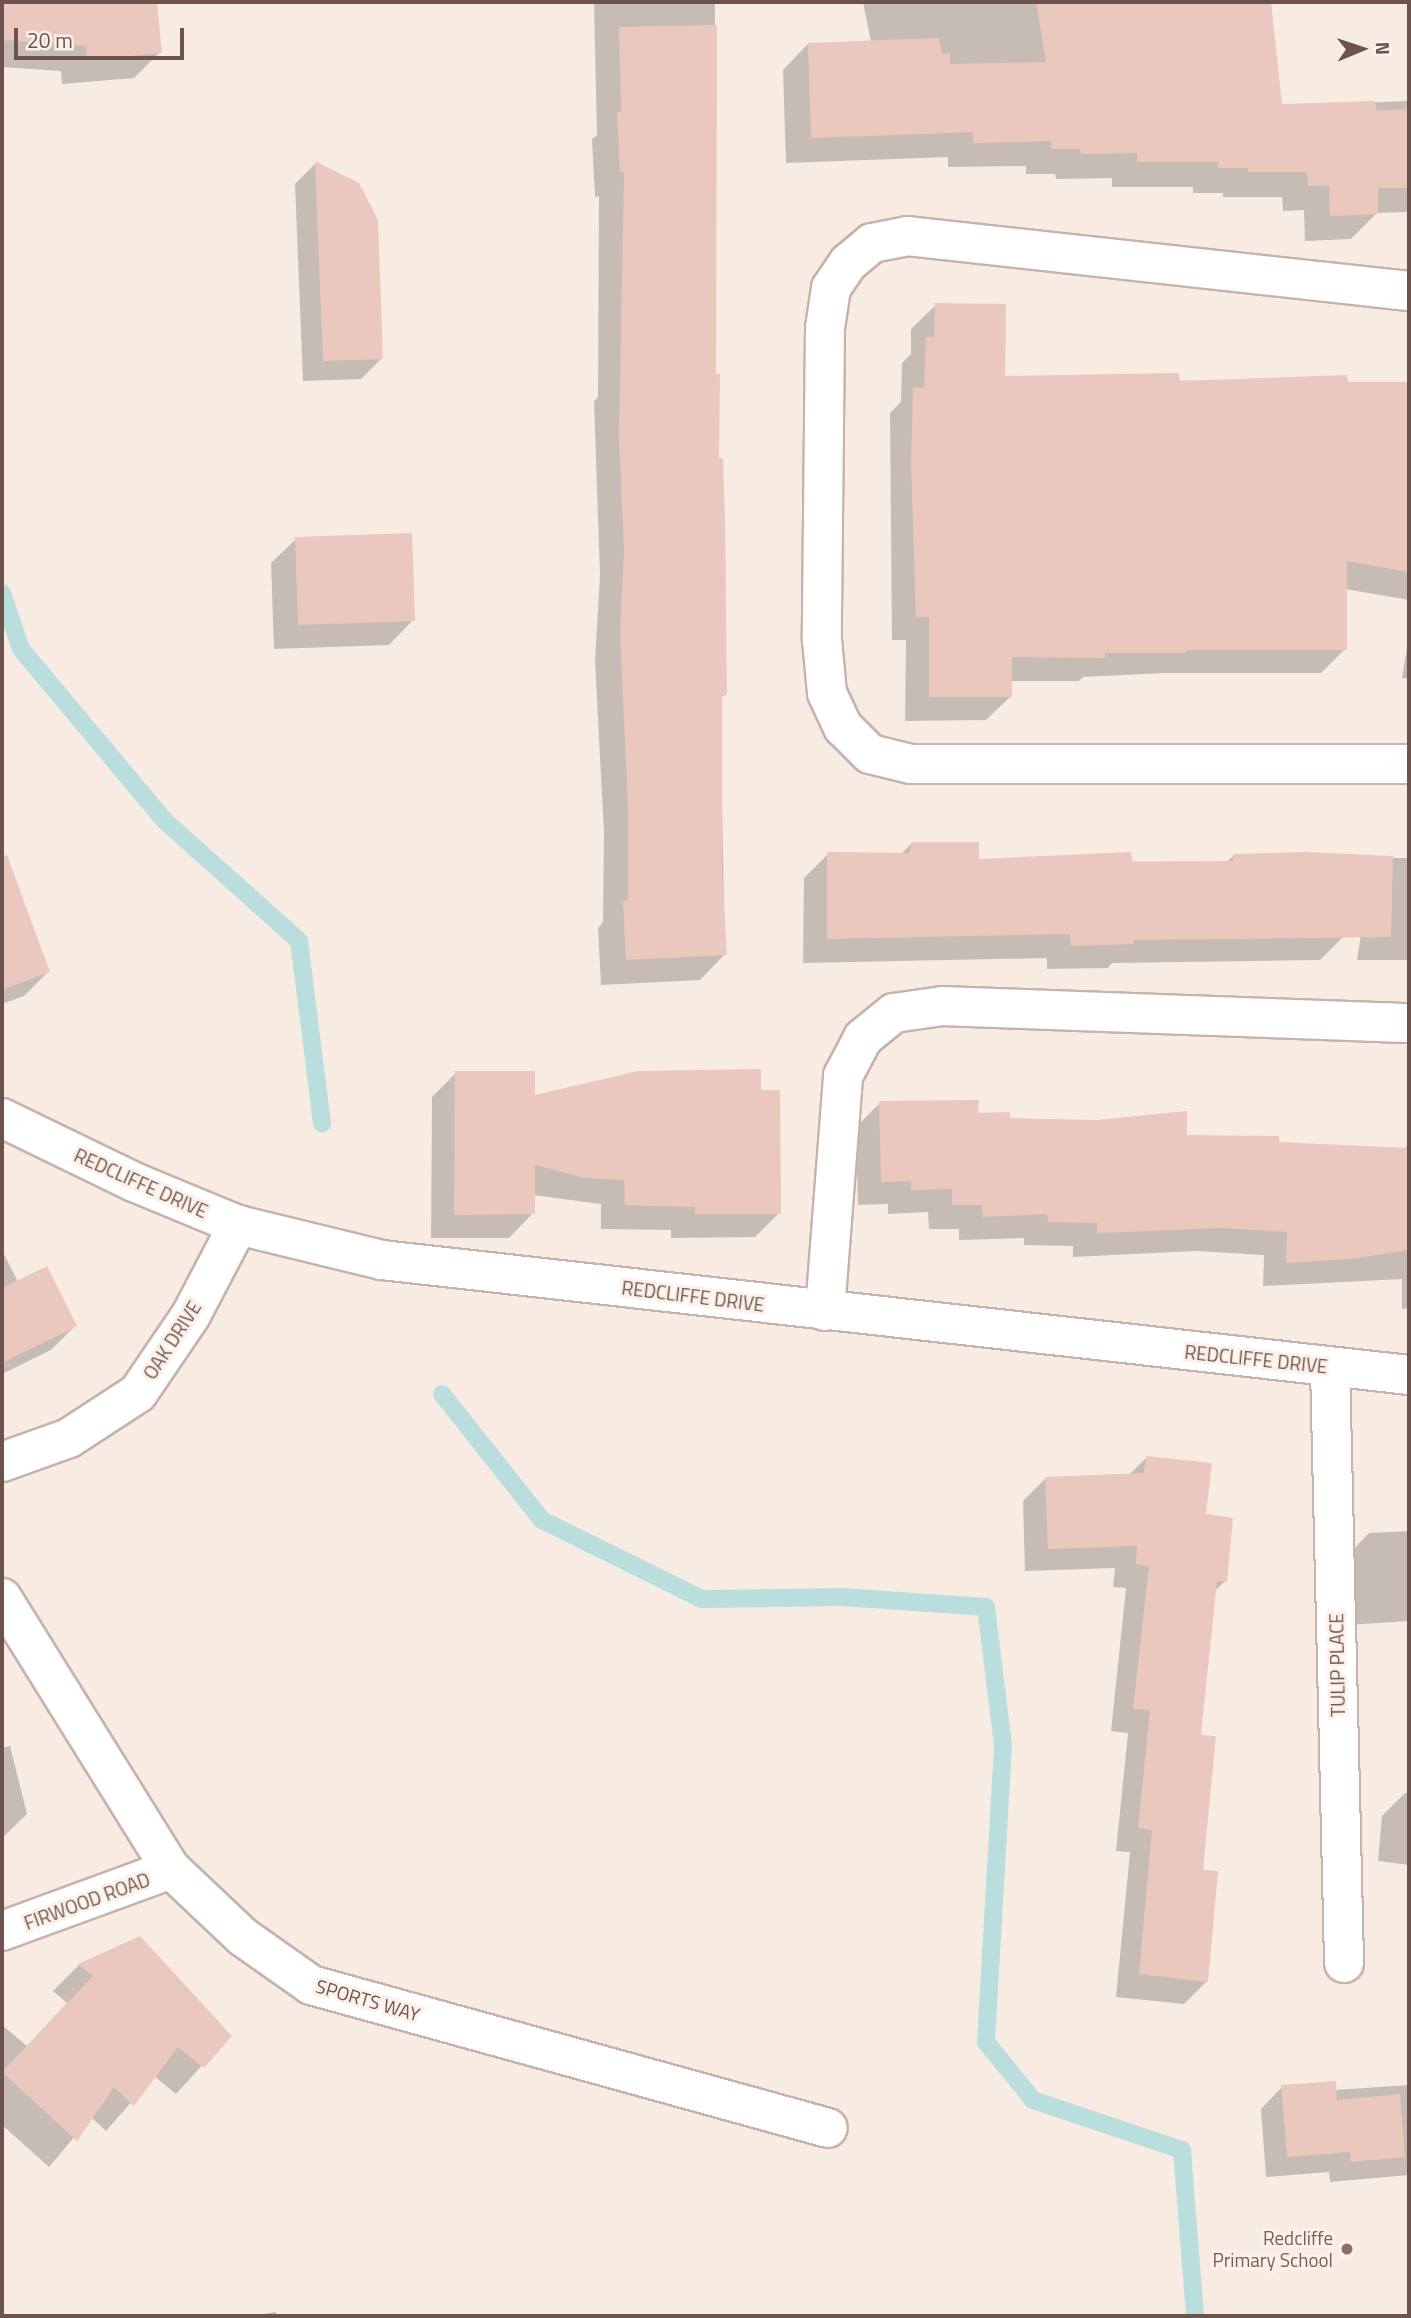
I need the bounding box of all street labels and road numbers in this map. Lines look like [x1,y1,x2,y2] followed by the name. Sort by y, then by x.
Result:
[71,1143,211,1223] street label: REDCLIFFE DRIVE
[620,1276,766,1316] street label: REDCLIFFE DRIVE
[138,1297,206,1383] street label: OAK DRIVE
[1183,1340,1329,1378] street label: REDCLIFFE DRIVE
[1325,1613,1349,1717] street label: TULIP PLACE
[21,1868,153,1934] street label: FIRWOOD ROAD
[313,1974,423,2026] street label: SPORTS WAY

